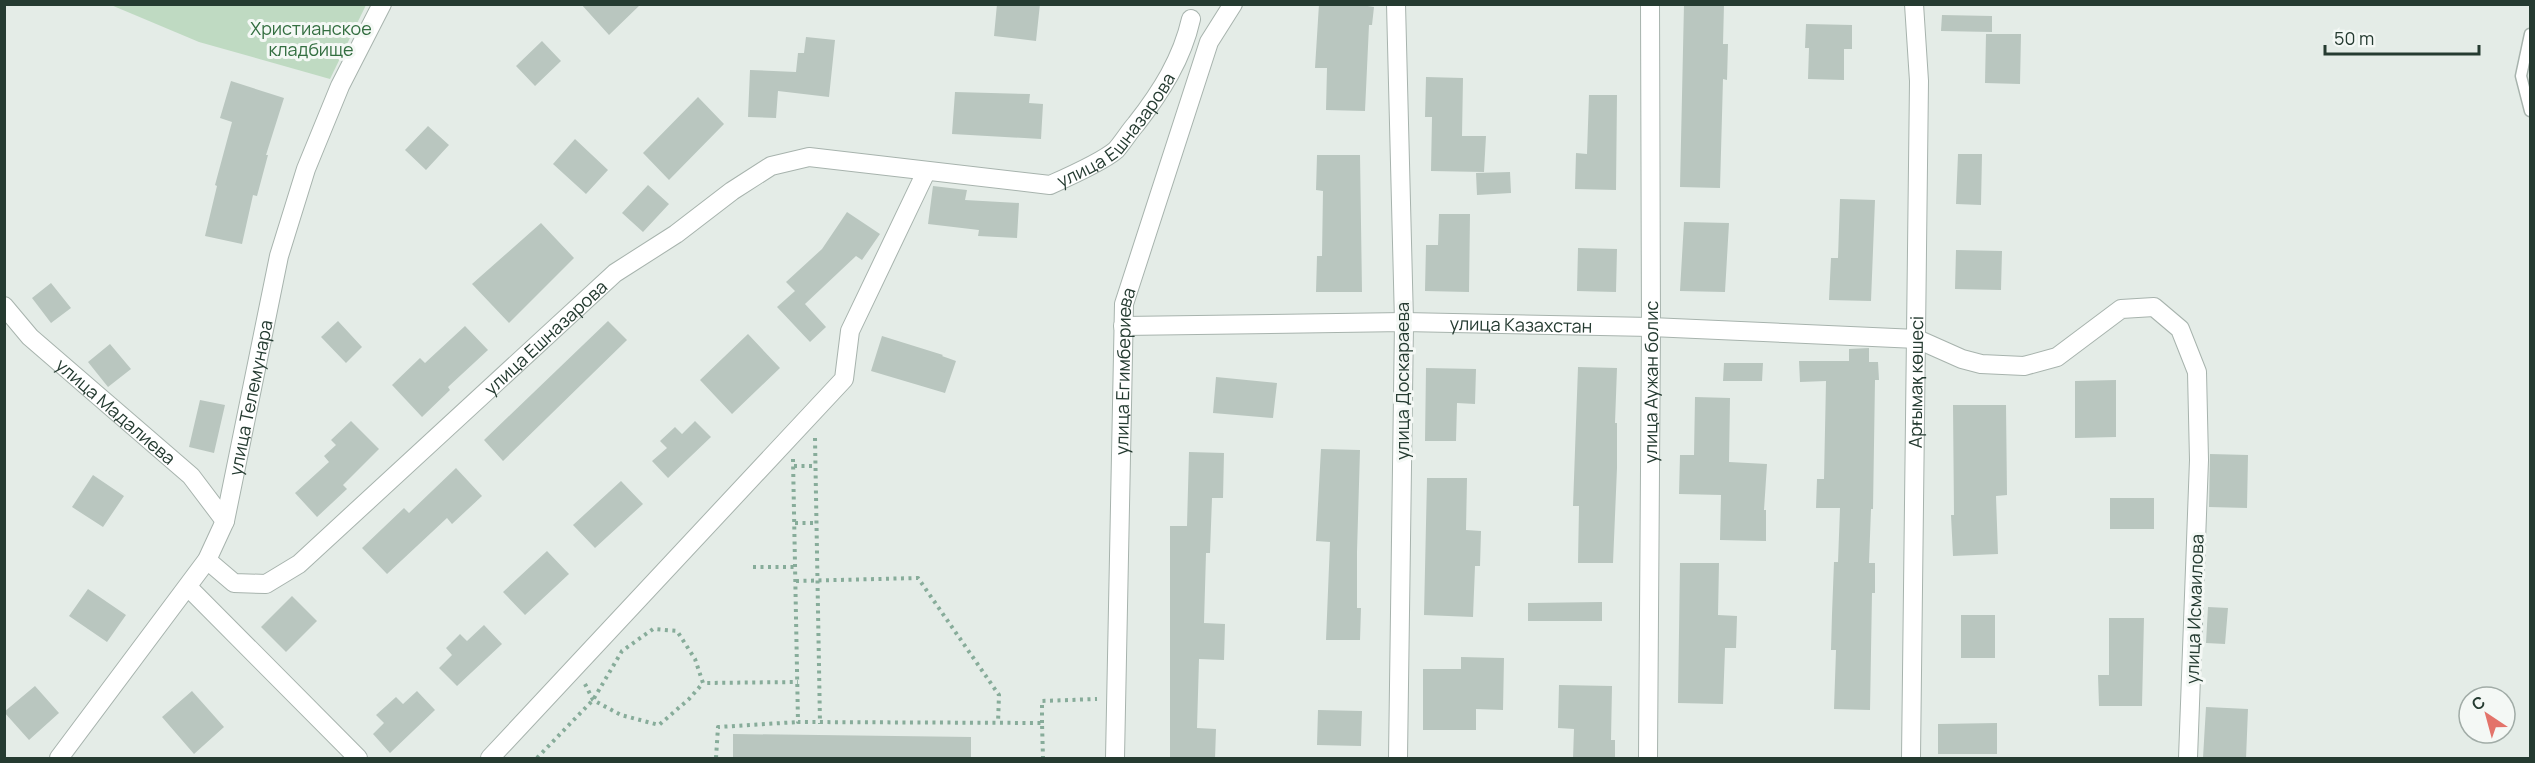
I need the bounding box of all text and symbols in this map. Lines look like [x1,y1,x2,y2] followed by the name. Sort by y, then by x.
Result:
[250,16,372,61] park label: Христианское кладбище
[2325,18,2480,56] scale bar
[2334,26,2374,50] text: 50 m
[1053,68,1180,192] street label: улица Ешназарова
[479,274,612,400] street label: улица Ешназарова
[1109,284,1141,455] street label: улица Егимбериева
[1638,301,1663,463] street label: улица Аужан болис
[1390,302,1414,460] street label: улица Доскараева
[1449,311,1592,338] street label: улица Казахстан
[1903,316,1928,448] street label: Арғымақ көшесі
[223,318,278,478] street label: улица Телемунара
[51,353,181,470] street label: улица Мадалиева
[2179,534,2209,684] street label: улица Исмаилова
[2457,685,2517,745] north arrow
[2467,690,2490,715] text: С

